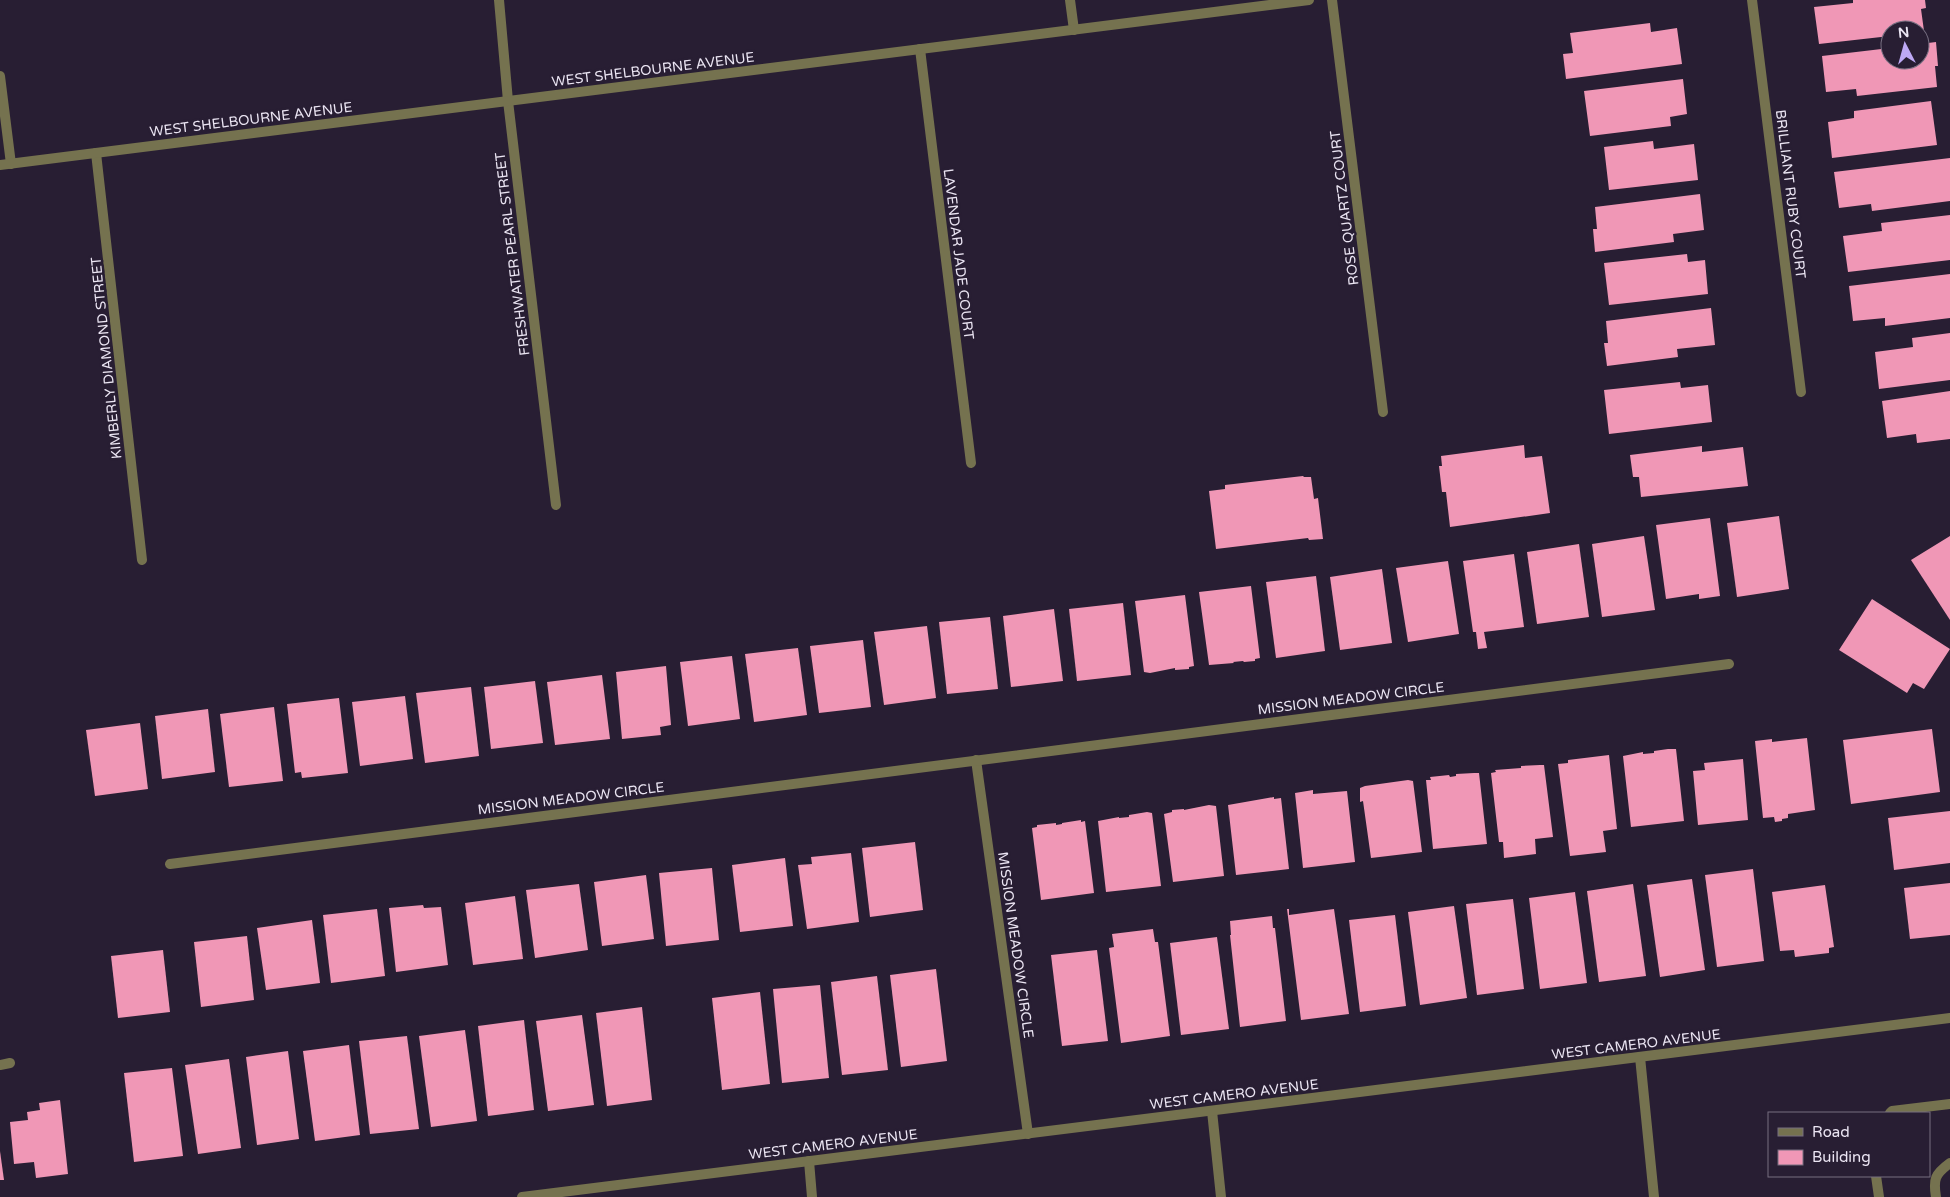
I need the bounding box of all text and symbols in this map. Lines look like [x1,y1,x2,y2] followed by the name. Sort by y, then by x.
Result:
[1880,20,1930,70] north arrow
[1897,24,1910,42] text: N
[551,49,756,90] street label: WEST SHELBOURNE AVENUE
[149,99,354,140] street label: WEST SHELBOURNE AVENUE
[1772,109,1809,280] street label: BRILLIANT RUBY COURT
[1327,129,1362,286] street label: ROSE QUARTZ COURT
[492,151,533,357] street label: FRESHWATER PEARL STREET
[940,168,977,341] street label: LAVENDAR JADE COURT
[87,256,126,460] street label: KIMBERLY DIAMOND STREET
[1257,679,1445,718] street label: MISSION MEADOW CIRCLE
[477,779,665,818] street label: MISSION MEADOW CIRCLE
[994,851,1037,1039] street label: MISSION MEADOW CIRCLE
[1551,1026,1722,1063] street label: WEST CAMERO AVENUE
[1149,1076,1320,1113] street label: WEST CAMERO AVENUE
[1768,1112,1930,1177] legend
[1812,1123,1850,1141] text: Road
[748,1126,919,1163] street label: WEST CAMERO AVENUE
[1812,1148,1871,1166] text: Building

